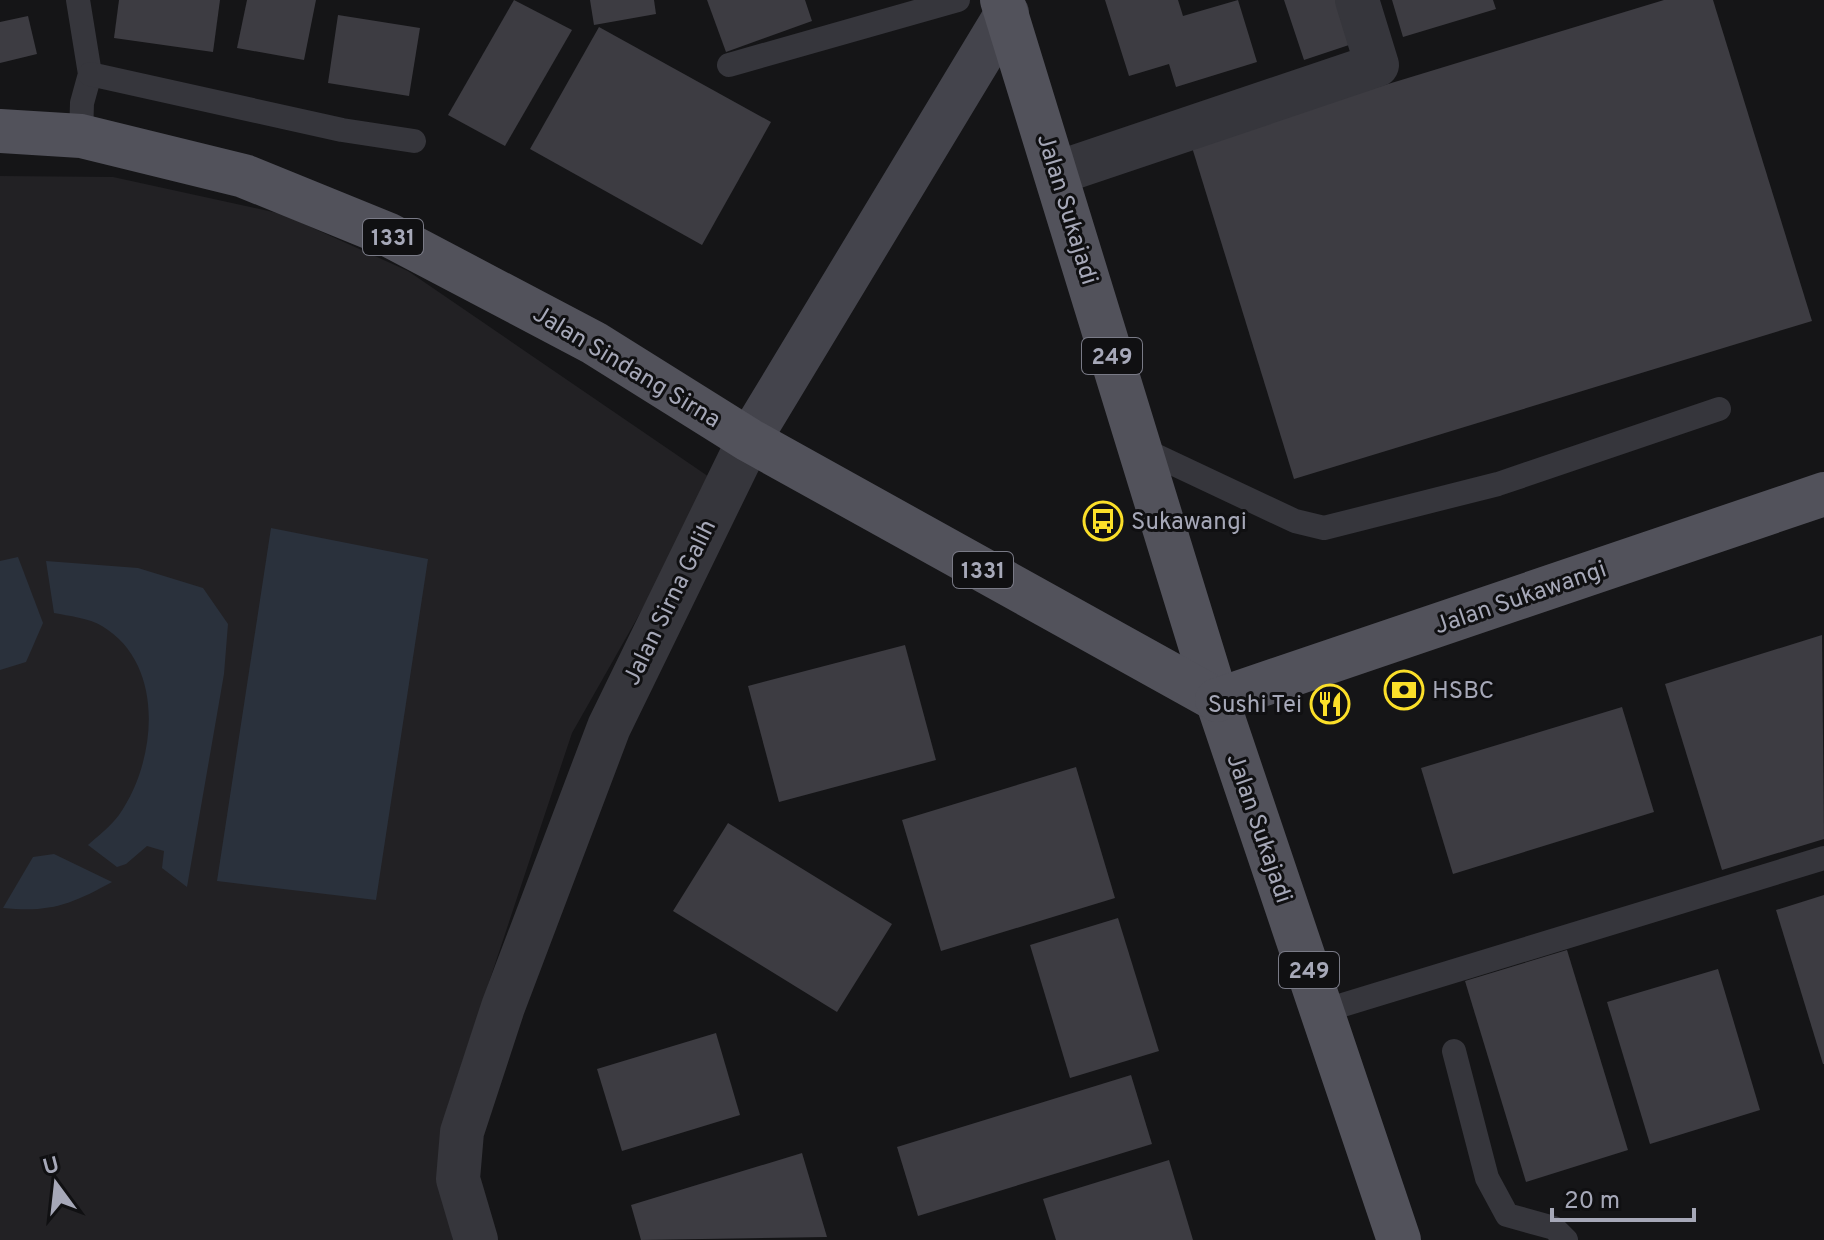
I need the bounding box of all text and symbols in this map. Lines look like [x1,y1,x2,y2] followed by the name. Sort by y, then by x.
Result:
[1029,131,1103,289] street label: Jalan Sukajadi
[363,219,423,255] road number: 1331
[527,300,725,436] street label: Jalan Sindang Sirna
[1082,338,1142,374] road number: 249
[1082,500,1124,542] bus stop icon: Sukawangi
[1131,508,1247,538] place label: Sukawangi
[618,515,724,691] street label: Jalan Sirna Galih
[953,552,1013,588] road number: 1331
[1431,555,1611,642] street label: Jalan Sukawangi
[1383,669,1425,711] bank icon: HSBC
[1432,677,1494,707] place label: HSBC
[1309,683,1351,725] restaurant icon: Sushi Tei
[1208,691,1302,721] place label: Sushi Tei
[1219,750,1298,907] street label: Jalan Sukajadi
[1279,952,1339,988] road number: 249
[16,1144,96,1224] north arrow
[40,1152,63,1182] text: U
[1552,1172,1694,1222] scale bar
[1564,1187,1620,1217] text: 20 m

